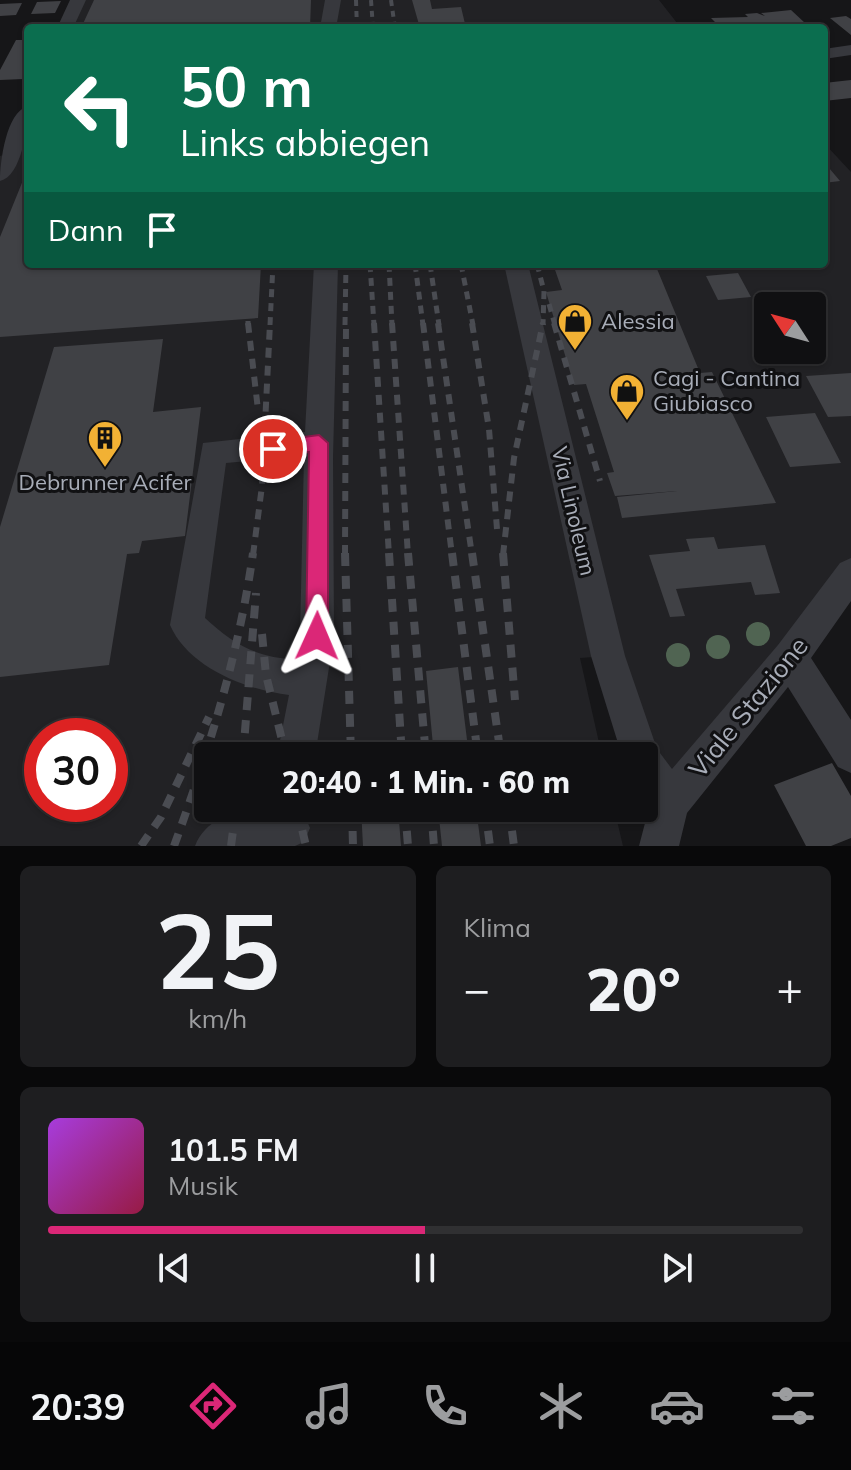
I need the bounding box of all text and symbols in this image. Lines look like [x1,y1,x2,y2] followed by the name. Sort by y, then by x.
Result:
[180,51,313,121] text: 50 m
[48,56,152,160] icon: left
[180,120,430,165] text: Links abbiegen
[140,208,184,252] icon: arrive
[48,211,124,249] text: Dann
[754,292,826,364] north arrow
[754,292,826,364] map controls
[556,302,594,352] shop icon: Alessia
[601,307,675,335] place label: Alessia
[653,364,800,417] place label: Cagi - Cantina Giubiasco
[608,372,646,422] shop icon: Cagi - Cantina Giubiasco
[239,415,307,483] pin
[86,419,124,469] building icon: Debrunner Acifer
[251,427,295,471] icon: arrive
[546,444,602,578] street label: Via Linoleum
[18,468,192,496] place label: Debrunner Acifer
[275,594,359,678] position arrow
[681,630,815,784] street label: Viale Stazione
[24,718,128,822] speed limit sign: 30
[282,763,570,801] text: 20:40 · 1 Min. · 60 m
[155,884,280,1015] text: 25
[464,911,531,944] text: Klima
[586,951,681,1026] text: 20°
[464,961,490,1016] text: −
[777,961,803,1016] text: +
[188,1002,247,1035] text: km/h
[168,1131,299,1169] text: 101.5 FM
[168,1169,238,1202] text: Musik
[152,1246,196,1290] icon: previous
[403,1246,447,1290] icon: pause
[655,1246,699,1290] icon: next
[185,1378,241,1434] icon: directions
[301,1378,357,1434] icon: music
[417,1378,473,1434] icon: phone
[533,1378,589,1434] icon: climate
[649,1378,705,1434] icon: car
[765,1378,821,1434] icon: filters
[30,1384,125,1429] text: 20:39

